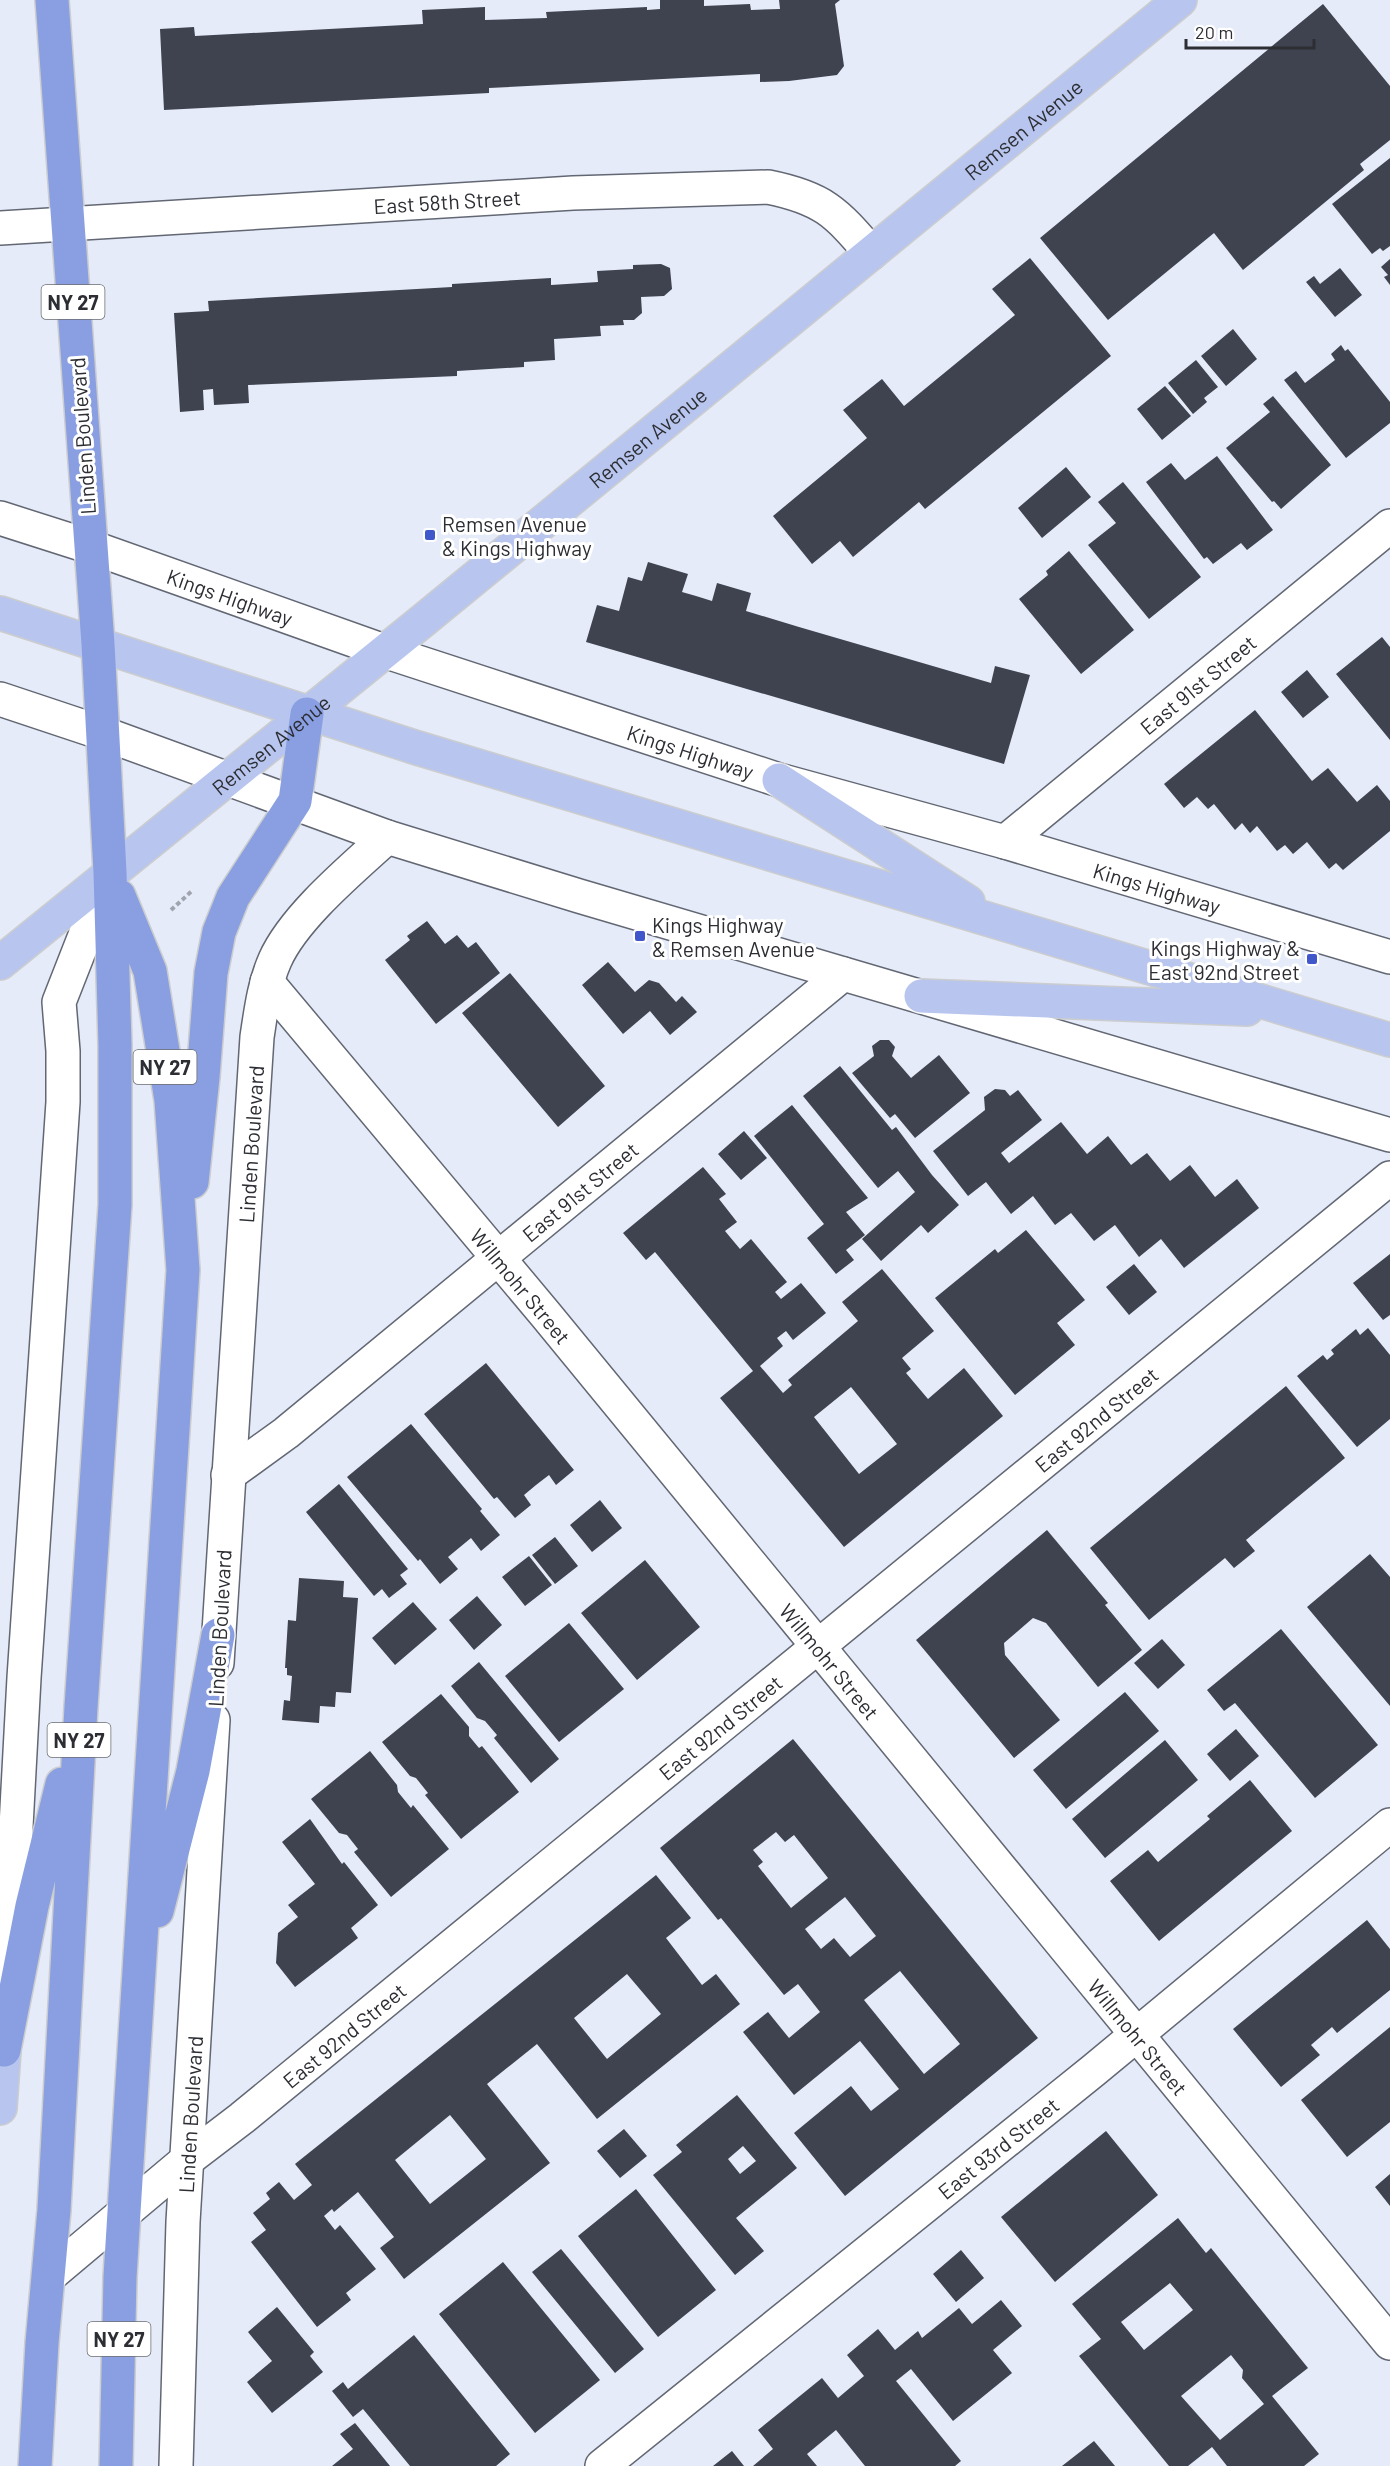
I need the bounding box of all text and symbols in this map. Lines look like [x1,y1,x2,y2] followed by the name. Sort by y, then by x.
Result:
[1186,12,1314,50] scale bar
[1195,21,1233,43] text: 20 m
[959,73,1087,184] street label: Remsen Avenue
[373,184,522,218] street label: East 58th Street
[42,285,104,319] road number: NY 27
[64,356,100,516] street label: Linden Boulevard
[583,381,711,492] street label: Remsen Avenue
[442,511,592,560] place label: Remsen Avenue & Kings Highway
[423,528,437,542] marker: Remsen Avenue & Kings Highway
[164,563,296,630] street label: Kings Highway
[1134,629,1261,739] street label: East 91st Street
[206,689,335,799] street label: Remsen Avenue
[624,719,757,784] street label: Kings Highway
[1090,857,1224,918] street label: Kings Highway
[652,912,815,961] place label: Kings Highway & Remsen Avenue
[633,929,647,943] marker: Kings Highway & Remsen Avenue
[1148,935,1300,984] place label: Kings Highway & East 92nd Street
[1305,952,1319,966] marker: Kings Highway & East 92nd Street
[134,1050,196,1084] road number: NY 27
[233,1065,268,1224] street label: Linden Boulevard
[517,1136,643,1246] street label: East 91st Street
[466,1223,577,1348] street label: Willmohr Street
[1029,1361,1162,1477] street label: East 92nd Street
[202,1549,236,1707] street label: Linden Boulevard
[775,1598,885,1724] street label: Willmohr Street
[653,1669,786,1785] street label: East 92nd Street
[48,1723,110,1757] road number: NY 27
[1083,1973,1193,2100] street label: Willmohr Street
[277,1977,410,2092] street label: East 92nd Street
[172,2035,207,2194] street label: Linden Boulevard
[932,2091,1063,2204] street label: East 93rd Street
[88,2322,150,2356] road number: NY 27

